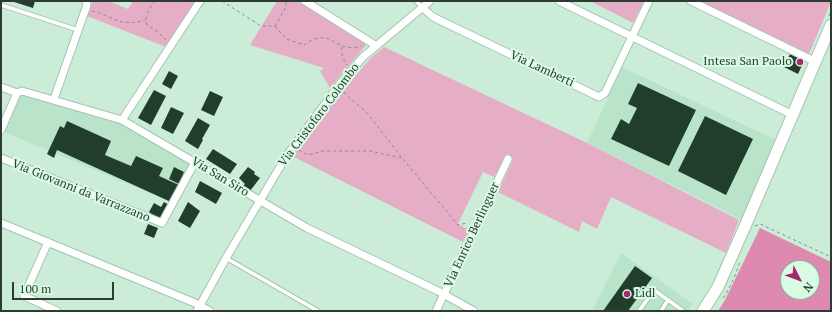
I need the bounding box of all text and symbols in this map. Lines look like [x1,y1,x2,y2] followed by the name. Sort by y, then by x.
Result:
[508,48,576,90] street label: Via Lamberti
[703,55,792,69] place label: Intesa San Paolo
[795,57,805,67] marker: Intesa San Paolo
[275,61,363,169] street label: Via Cristoforo Colombo
[189,154,251,200] street label: Via San Siro
[10,157,152,225] street label: Via Giovanni da Varrazzano
[441,180,503,290] street label: Via Enrico Berlinguer
[780,260,820,300] north arrow
[14,274,116,300] scale bar
[800,280,816,295] text: N
[19,281,51,296] text: 100 m
[635,287,655,301] place label: Lidl
[622,289,632,299] marker: Lidl

